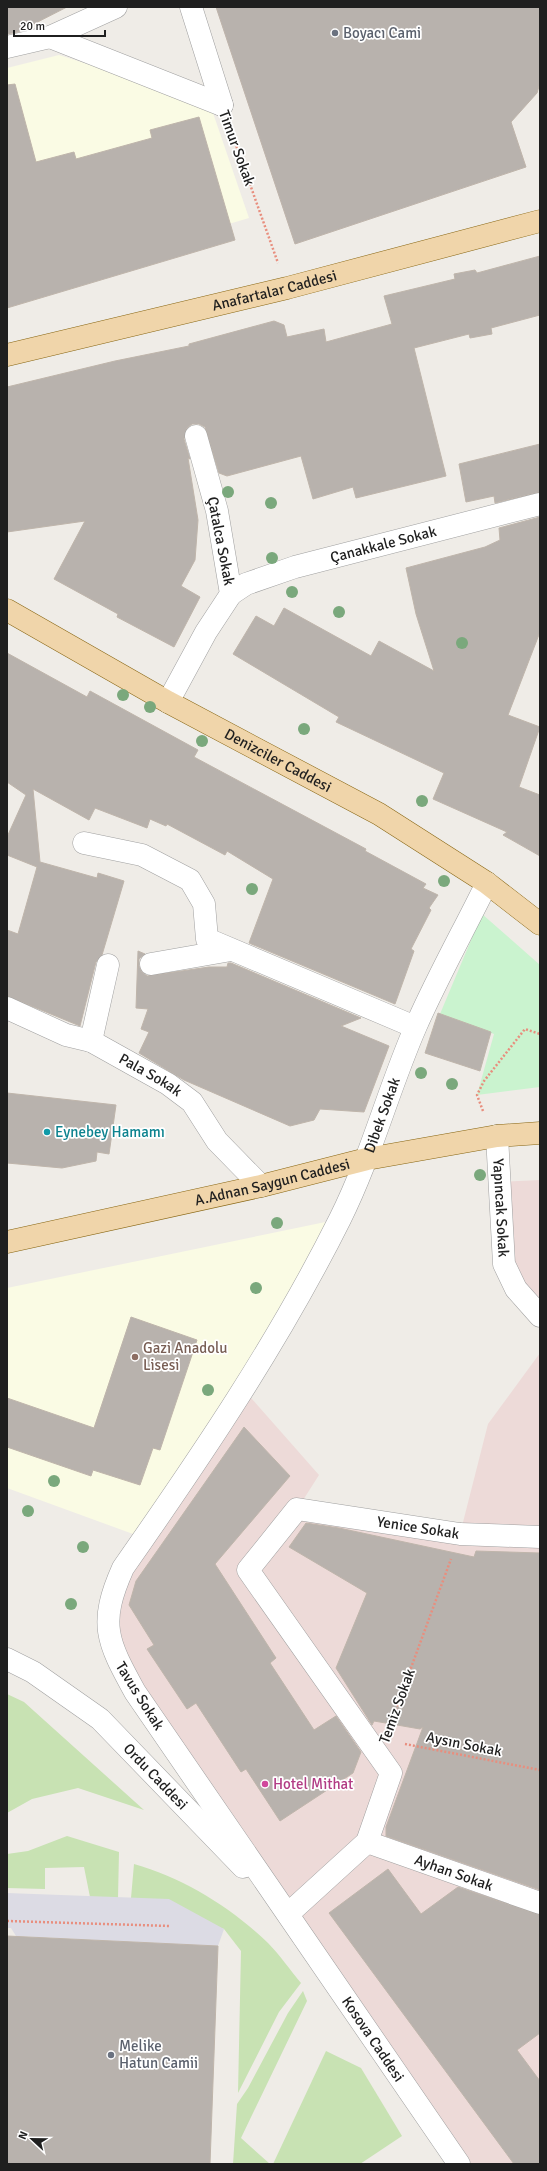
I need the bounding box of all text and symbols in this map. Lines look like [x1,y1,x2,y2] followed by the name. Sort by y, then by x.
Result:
[14,12,105,38] scale bar
[20,19,45,34] text: 20 m
[343,24,421,42] place label: Boyacı Cami
[330,28,340,38] marker: Boyacı Cami
[215,108,259,189] street label: Timur Sokak
[210,266,339,315] street label: Anafartalar Caddesi
[204,495,239,587] street label: Çatalca Sokak
[328,522,439,567] street label: Çanakkale Sokak
[221,725,335,796] street label: Denizciler Caddesi
[116,1049,186,1101] street label: Pala Sokak
[360,1074,404,1155] street label: Dibek Sokak
[55,1123,165,1141] place label: Eynebey Hamamı
[42,1127,52,1137] marker: Eynebey Hamamı
[193,1155,352,1209] street label: A.Adnan Saygun Caddesi
[489,1158,513,1258] street label: Yapıncak Sokak
[143,1339,227,1374] place label: Gazi Anadolu Lisesi
[130,1352,140,1362] marker: Gazi Anadolu Lisesi
[376,1512,461,1543] street label: Yenice Sokak
[112,1658,168,1734] street label: Tavus Sokak
[375,1666,419,1746] street label: Temiz Sokak
[425,1728,504,1760] street label: Aysın Sokak
[120,1740,192,1814] street label: Ordu Caddesi
[273,1775,353,1793] place label: Hotel Mithat
[260,1779,270,1789] marker: Hotel Mithat
[412,1850,496,1895] street label: Ayhan Sokak
[338,1993,408,2085] street label: Kosova Caddesi
[119,2037,198,2072] place label: Melike Hatun Camii
[106,2050,116,2060] marker: Melike Hatun Camii
[12,2119,52,2159] north arrow
[16,2129,31,2141] text: N

